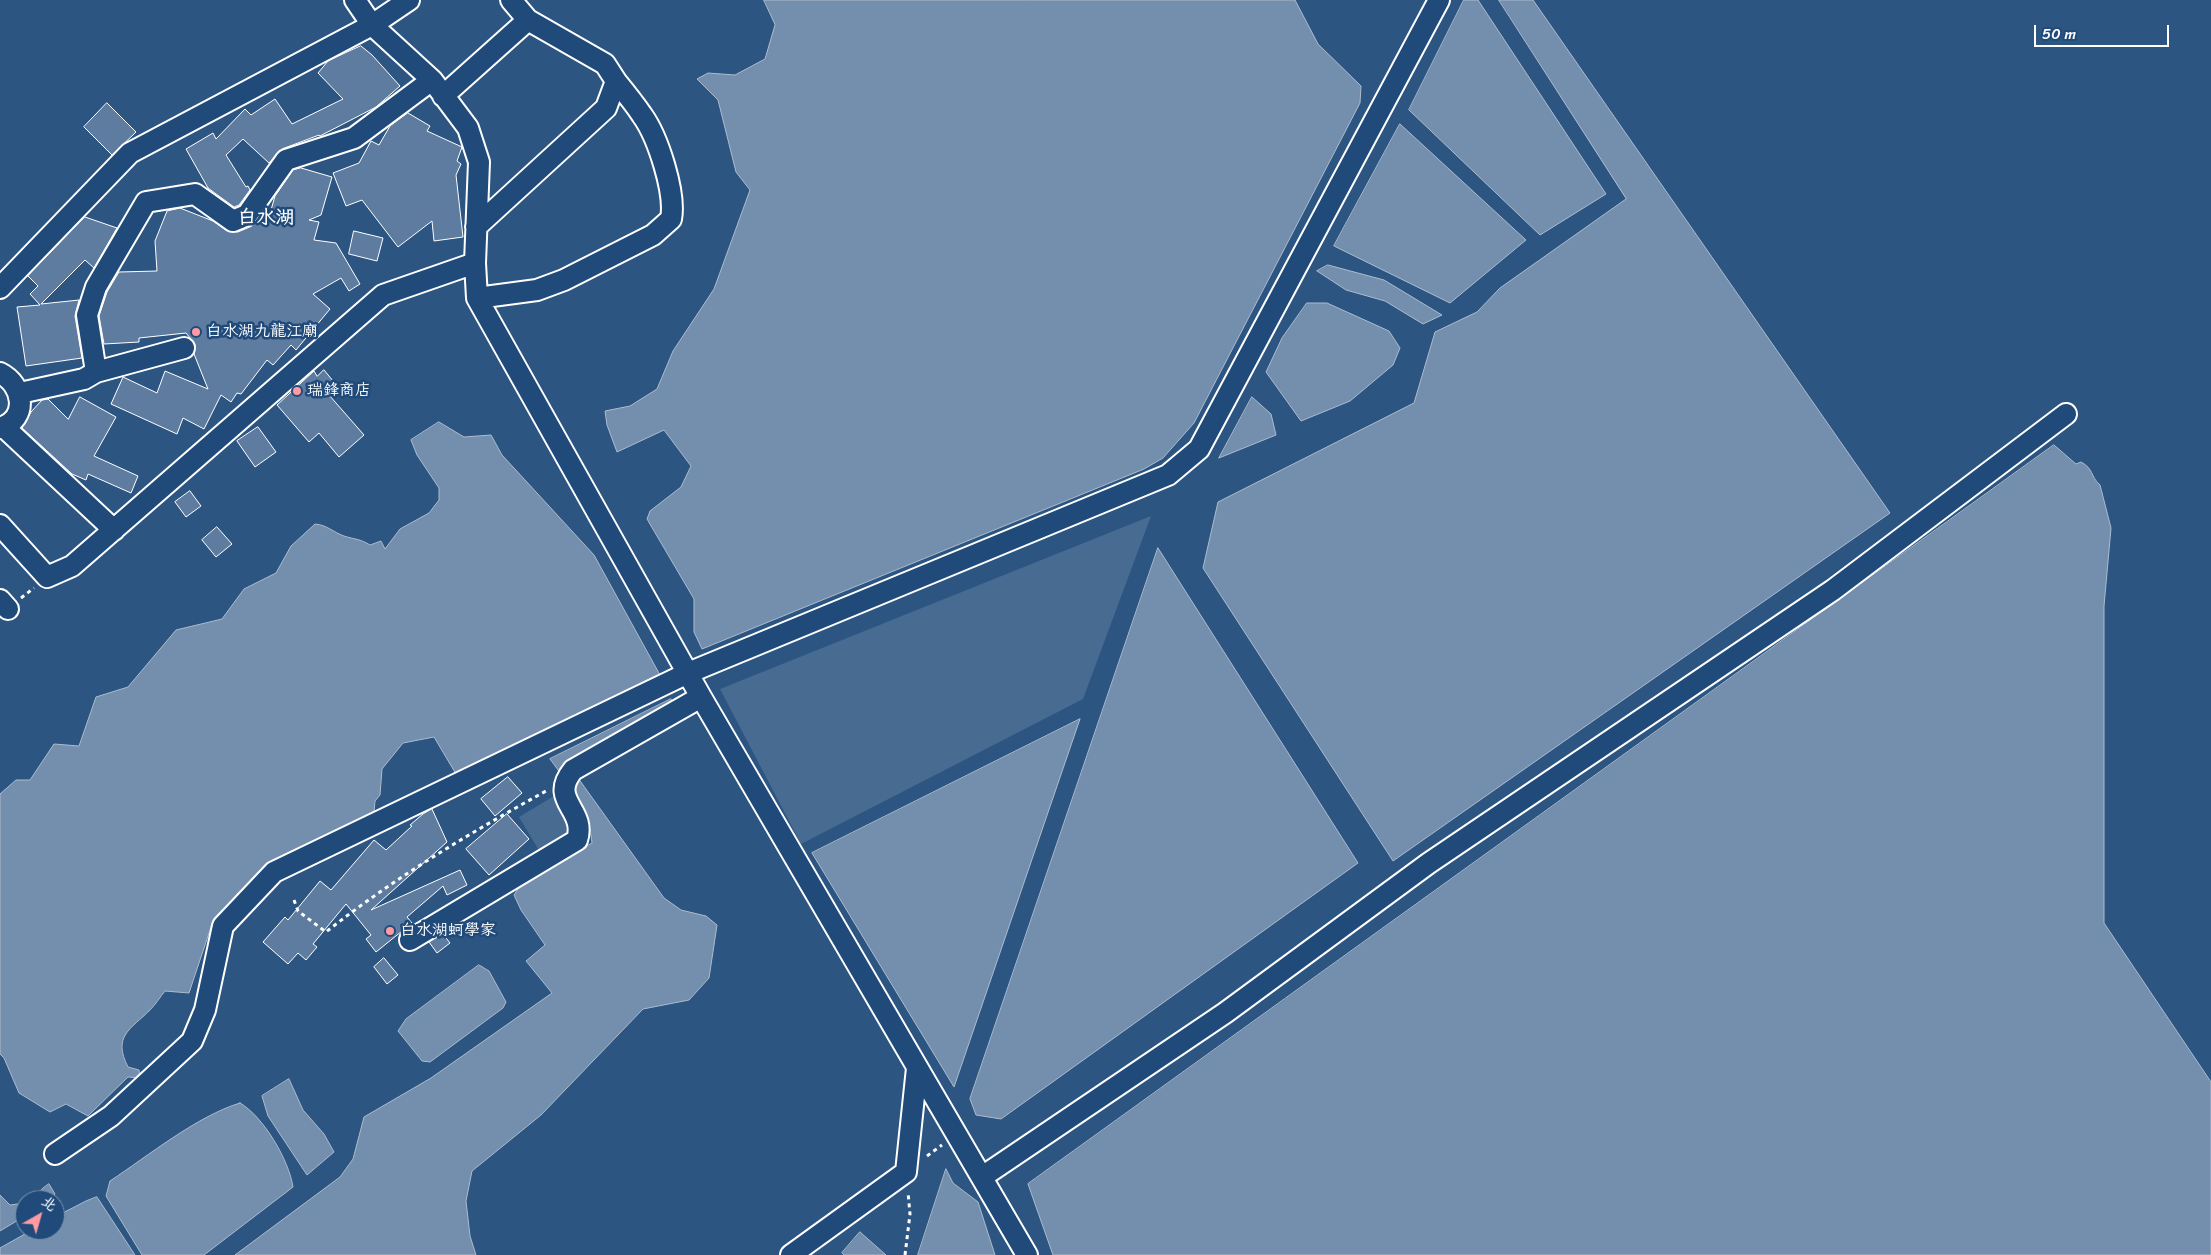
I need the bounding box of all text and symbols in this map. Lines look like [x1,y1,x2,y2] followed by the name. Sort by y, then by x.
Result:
[2036,15,2171,47] scale bar
[2042,21,2076,47] text: 50 m
[238,207,294,229] district label: 白水湖
[206,322,318,342] place label: 白水湖九龍江廟
[190,326,202,338] marker: 白水湖九龍江廟
[307,381,371,401] place label: 瑞鋒商店
[291,385,303,397] marker: 瑞鋒商店
[400,921,496,941] place label: 白水湖蚵學家
[384,925,396,937] marker: 白水湖蚵學家
[36,1189,62,1218] text: 北
[15,1190,65,1240] north arrow

